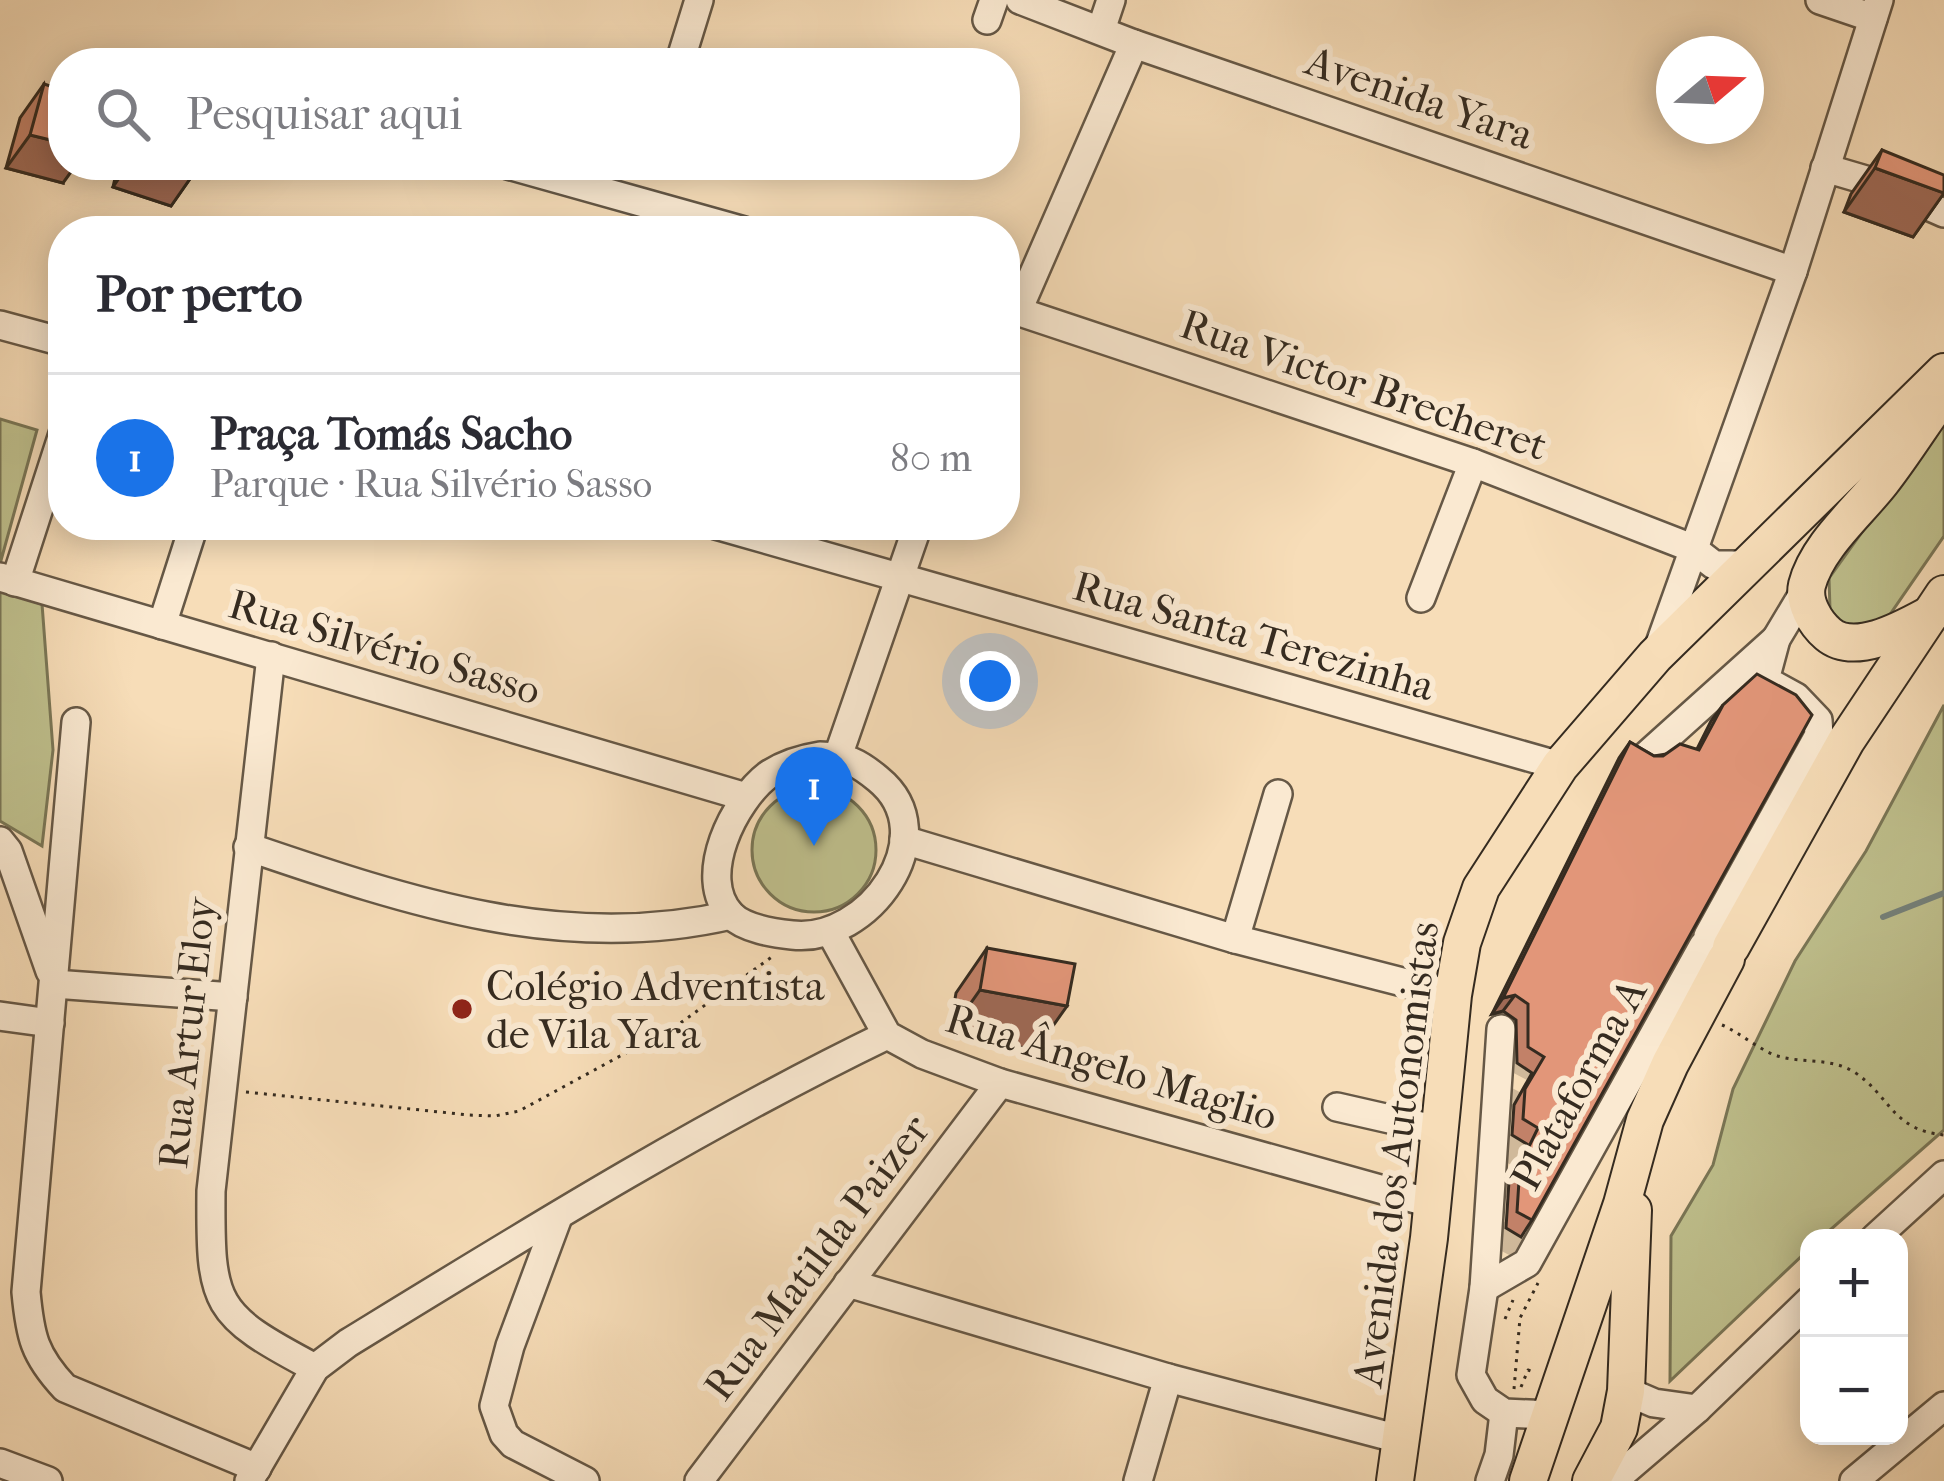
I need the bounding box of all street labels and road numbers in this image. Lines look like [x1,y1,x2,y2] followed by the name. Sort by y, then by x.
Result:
[1298,36,1540,160] street label: Avenida Yara
[1174,300,1553,471] street label: Rua Victor Brecheret
[1068,561,1440,712] street label: Rua Santa Terezinha
[223,580,546,715] street label: Rua Silvério Sasso
[149,894,226,1171] street label: Rua Artur Eloy
[1343,919,1449,1392] street label: Avenida dos Autonomistas
[1501,970,1658,1199] street label: Plataforma A
[940,994,1283,1141] street label: Rua Ângelo Maglio
[694,1106,940,1410] street label: Rua Matilda Paizer

